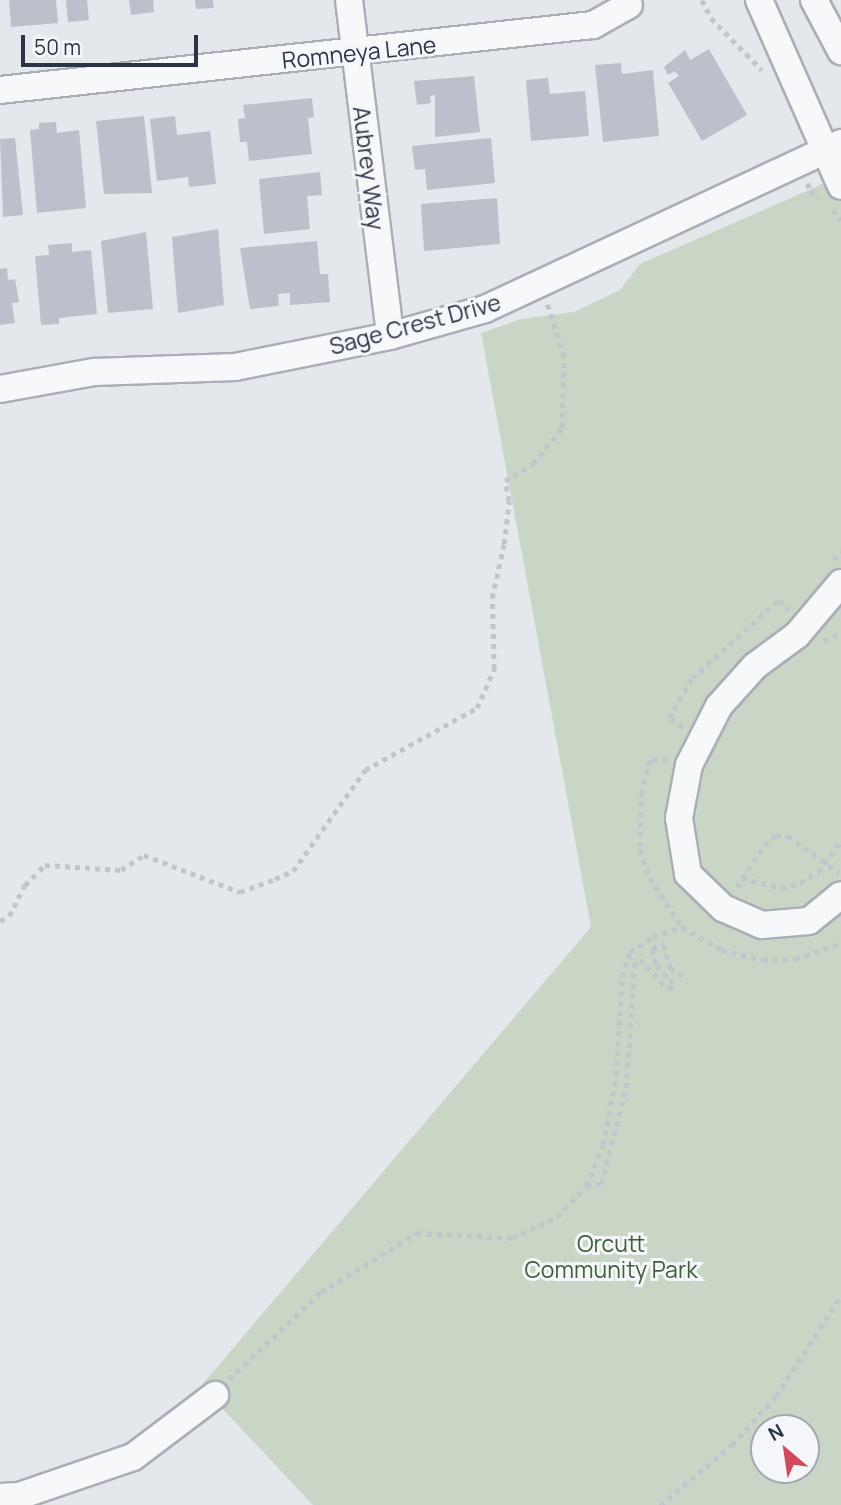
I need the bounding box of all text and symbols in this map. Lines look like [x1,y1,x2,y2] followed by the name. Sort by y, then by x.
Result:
[24,21,201,65] scale bar
[280,30,438,74] street label: Romneya Lane
[34,33,81,61] text: 50 m
[348,105,390,231] street label: Aubrey Way
[326,288,504,360] street label: Sage Crest Drive
[524,1229,698,1283] park label: Orcutt Community Park
[750,1414,820,1484] north arrow
[764,1418,788,1447] text: N

